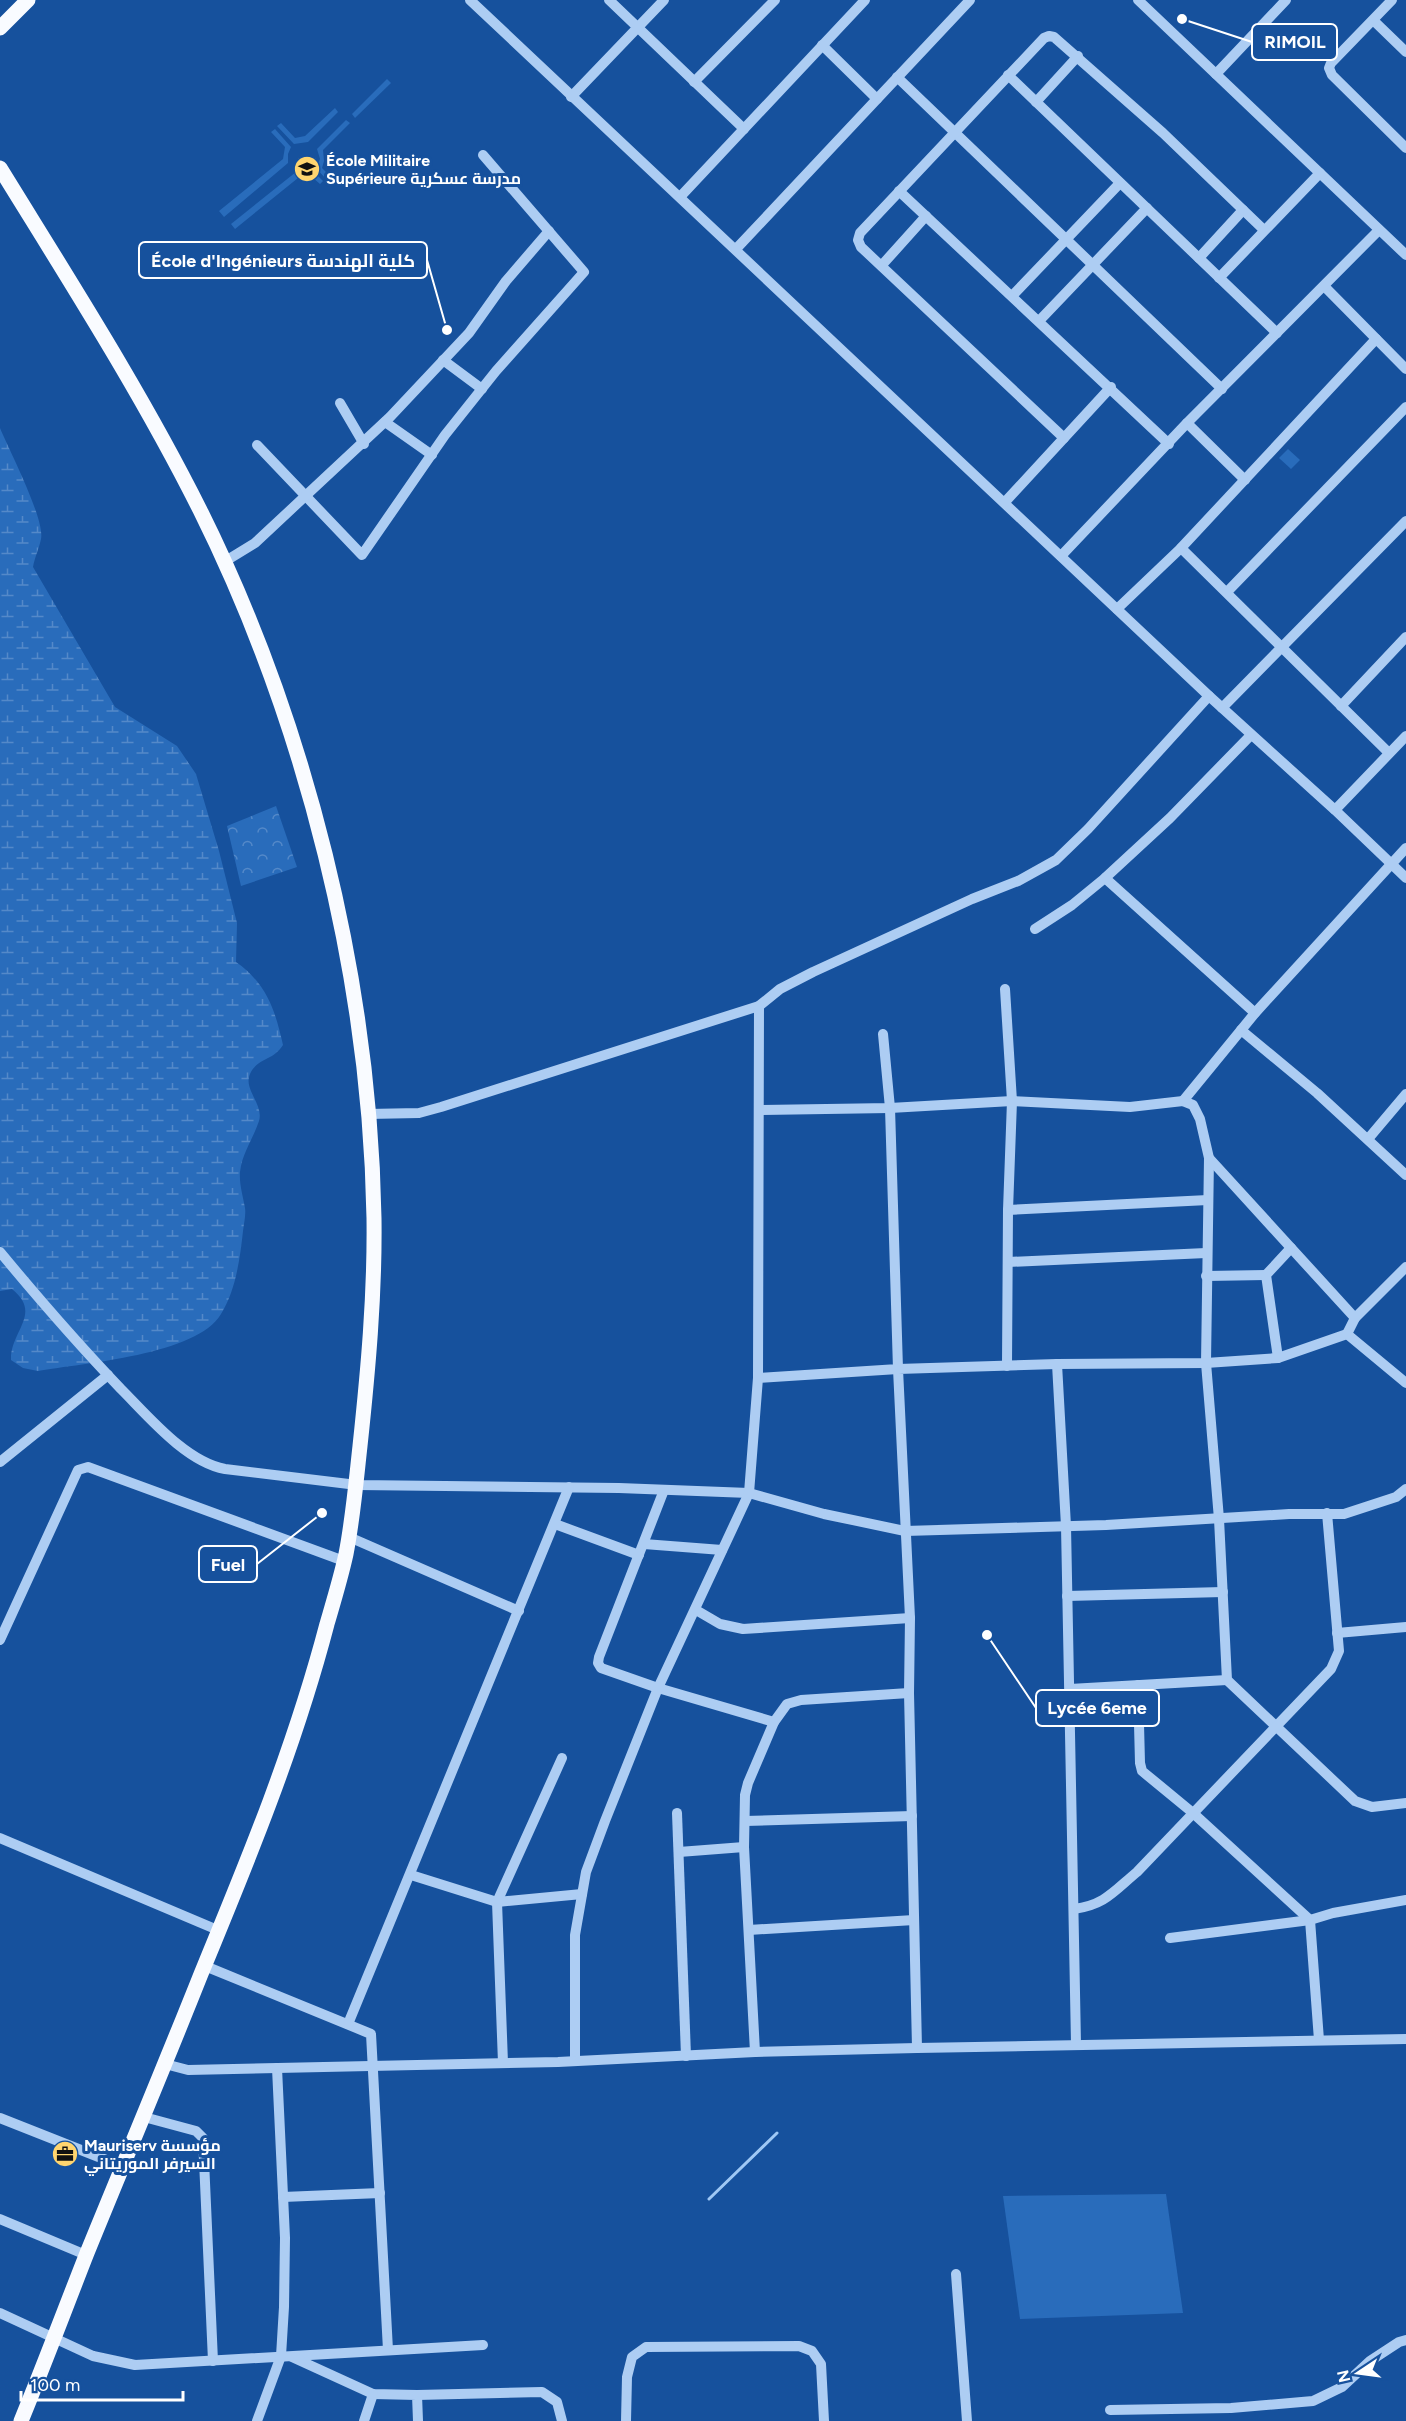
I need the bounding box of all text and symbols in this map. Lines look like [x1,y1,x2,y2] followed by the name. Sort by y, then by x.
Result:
[1252,24,1337,60] callout: RIMOIL
[1264,31,1326,53] text: RIMOIL
[326,151,521,188] place label: École Militaire Supérieure مدرسة عسكرية
[292,154,322,184] school or university icon: École Militaire Supérieure مدرسة عسكرية
[139,242,427,278] callout: École d'Ingénieurs كلية الهندسة
[151,250,415,272] text: École d'Ingénieurs كلية الهندسة
[199,1546,257,1582] callout: Fuel
[211,1554,245,1576] text: Fuel
[1036,1690,1159,1726] callout: Lycée 6eme
[1047,1697,1147,1719] text: Lycée 6eme
[84,2136,221,2176] place label: Mauriserv مؤسسة السيرفر الموريتاني
[50,2139,80,2169] office icon: Mauriserv مؤسسة السيرفر الموريتاني
[1328,2343,1388,2403] north arrow
[21,2364,183,2402] scale bar
[1333,2368,1355,2384] text: N
[30,2374,80,2396] text: 100 m

